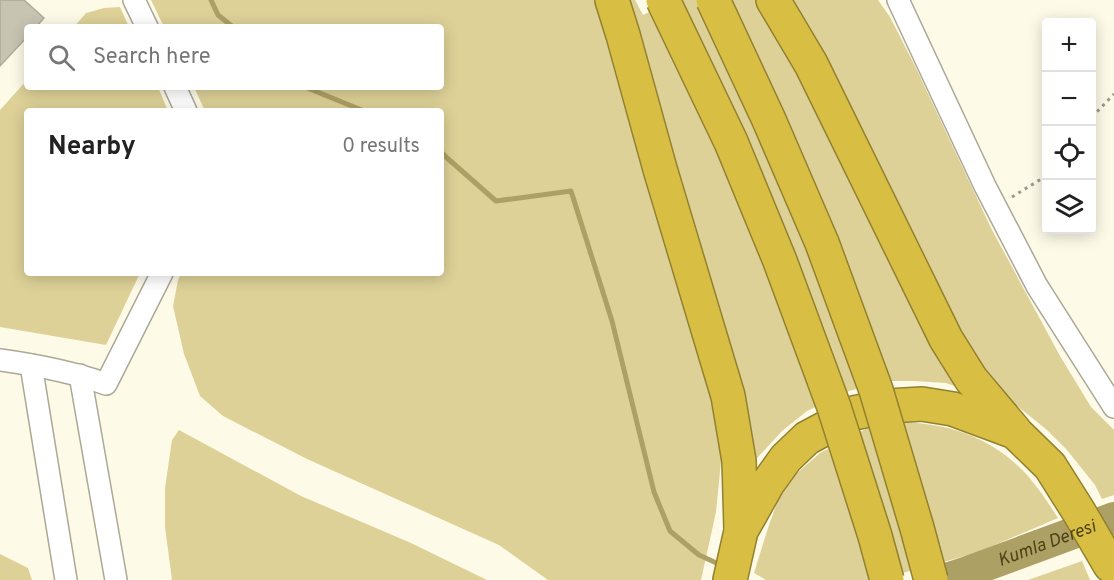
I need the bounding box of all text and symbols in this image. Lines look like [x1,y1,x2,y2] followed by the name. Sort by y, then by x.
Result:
[1042,18,1096,234] map controls
[1042,18,1096,72] button: +
[24,24,444,90] search box
[45,41,78,74] icon: search
[93,44,211,71] text: Search here
[1042,72,1096,126] button: −
[1042,126,1096,180] button: locate
[48,131,136,164] text: Nearby
[342,134,420,160] text: 0 results
[1042,180,1096,234] button: layers
[995,515,1101,573] water label: Kumla Deresi

